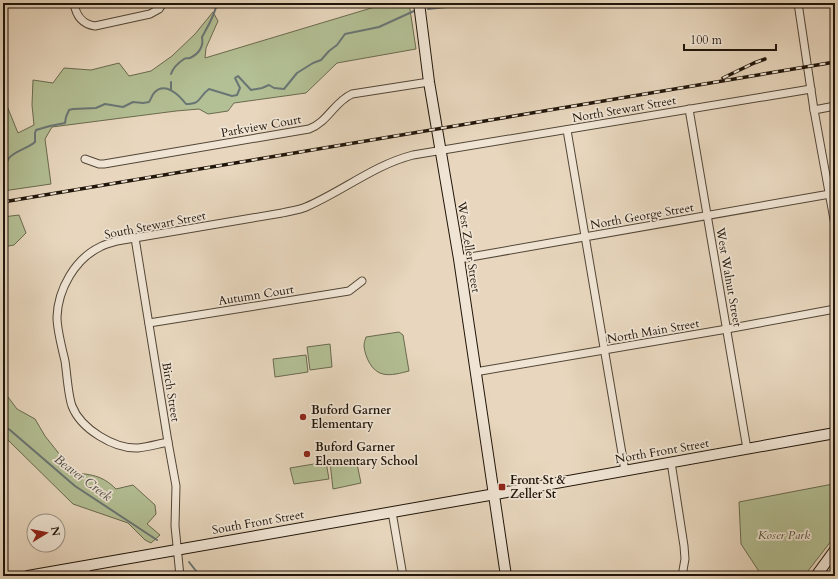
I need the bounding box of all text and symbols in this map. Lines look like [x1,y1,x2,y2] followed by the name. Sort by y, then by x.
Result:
[684,26,776,52] scale bar
[690,32,723,48] text: 100 m
[571,92,677,126] street label: North Stewart Street
[220,111,303,141] street label: Parkview Court
[454,199,484,294] street label: West Zeller Street
[589,199,695,233] street label: North George Street
[103,207,207,243] street label: South Stewart Street
[712,225,746,328] street label: West Walnut Street
[217,281,295,309] street label: Autumn Court
[606,315,701,347] street label: North Main Street
[158,361,184,423] street label: Birch Street
[311,402,391,432] place label: Buford Garner Elementary
[298,412,308,422] marker: Buford Garner Elementary
[614,435,710,467] street label: North Front Street
[315,439,418,469] place label: Buford Garner Elementary School
[302,449,312,459] marker: Buford Garner Elementary School
[50,450,116,506] water label: Beaver Creek
[510,472,567,502] place label: Front St & Zeller St
[497,482,507,492] marker: Front St & Zeller St
[211,506,305,538] street label: South Front Street
[26,513,66,553] north arrow
[47,525,64,538] text: N
[758,527,810,543] park label: Koser Park

